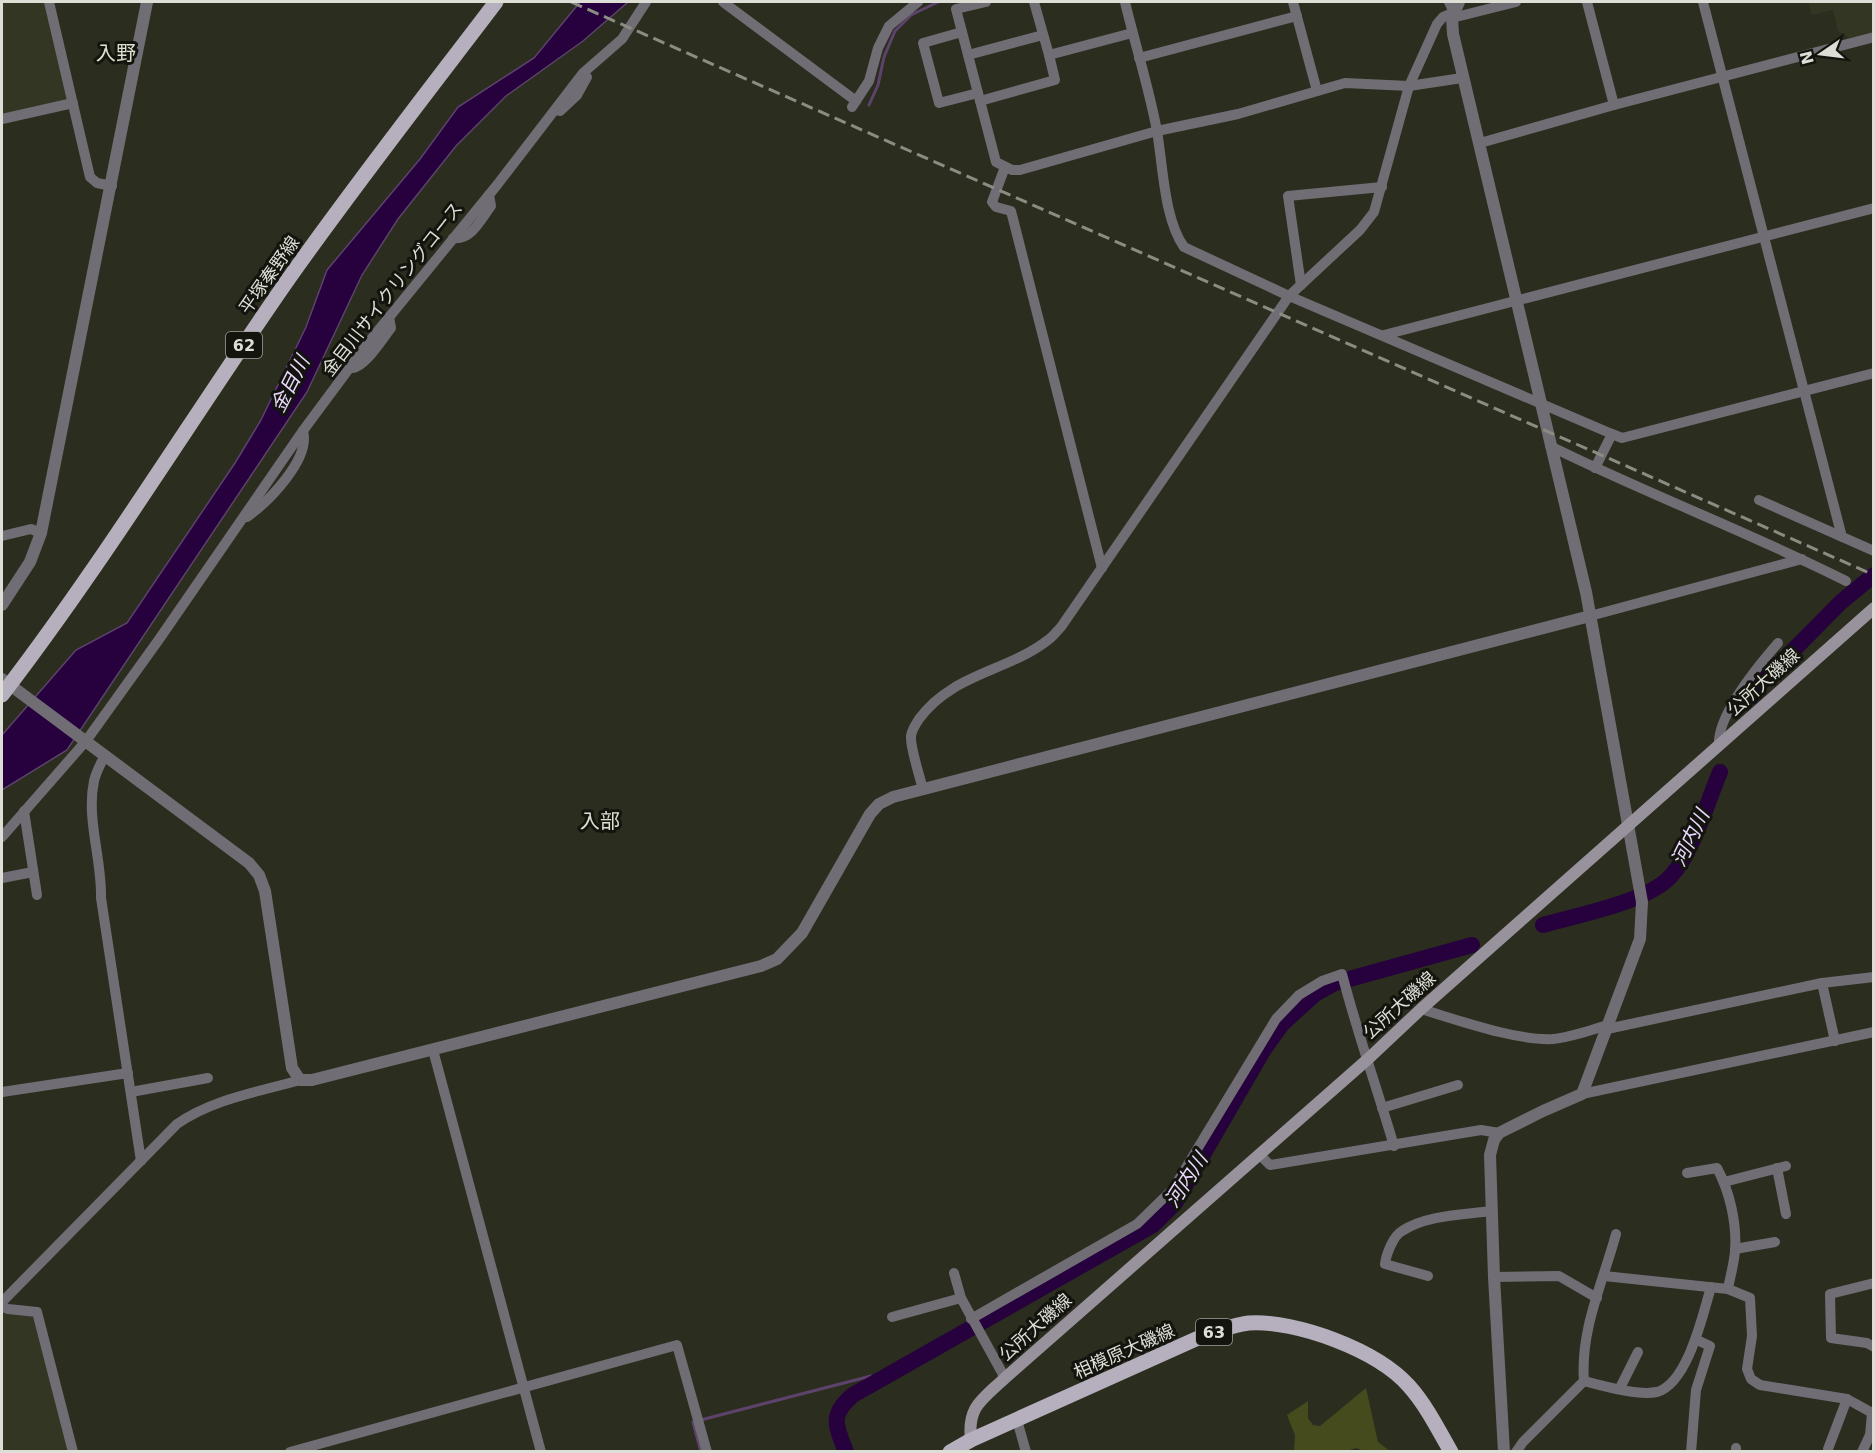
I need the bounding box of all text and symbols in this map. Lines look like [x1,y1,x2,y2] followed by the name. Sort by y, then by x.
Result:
[1791,24,1851,84] north arrow
[96,41,136,65] district label: 入野
[1796,49,1818,66] text: N
[318,198,466,380] street label: 金目川サイクリングコース
[235,232,303,318] street label: 平塚秦野線
[226,332,262,358] road number: 62
[266,350,315,416] water label: 金目川
[1723,644,1803,720] street label: 公所大磯線
[1666,804,1715,870] water label: 河内川
[580,809,620,833] district label: 入部
[1359,967,1439,1043] street label: 公所大磯線
[1160,1147,1213,1212] water label: 河内川
[995,1289,1075,1365] street label: 公所大磯線
[1070,1319,1178,1383] street label: 相模原大磯線
[1196,1319,1232,1345] road number: 63

